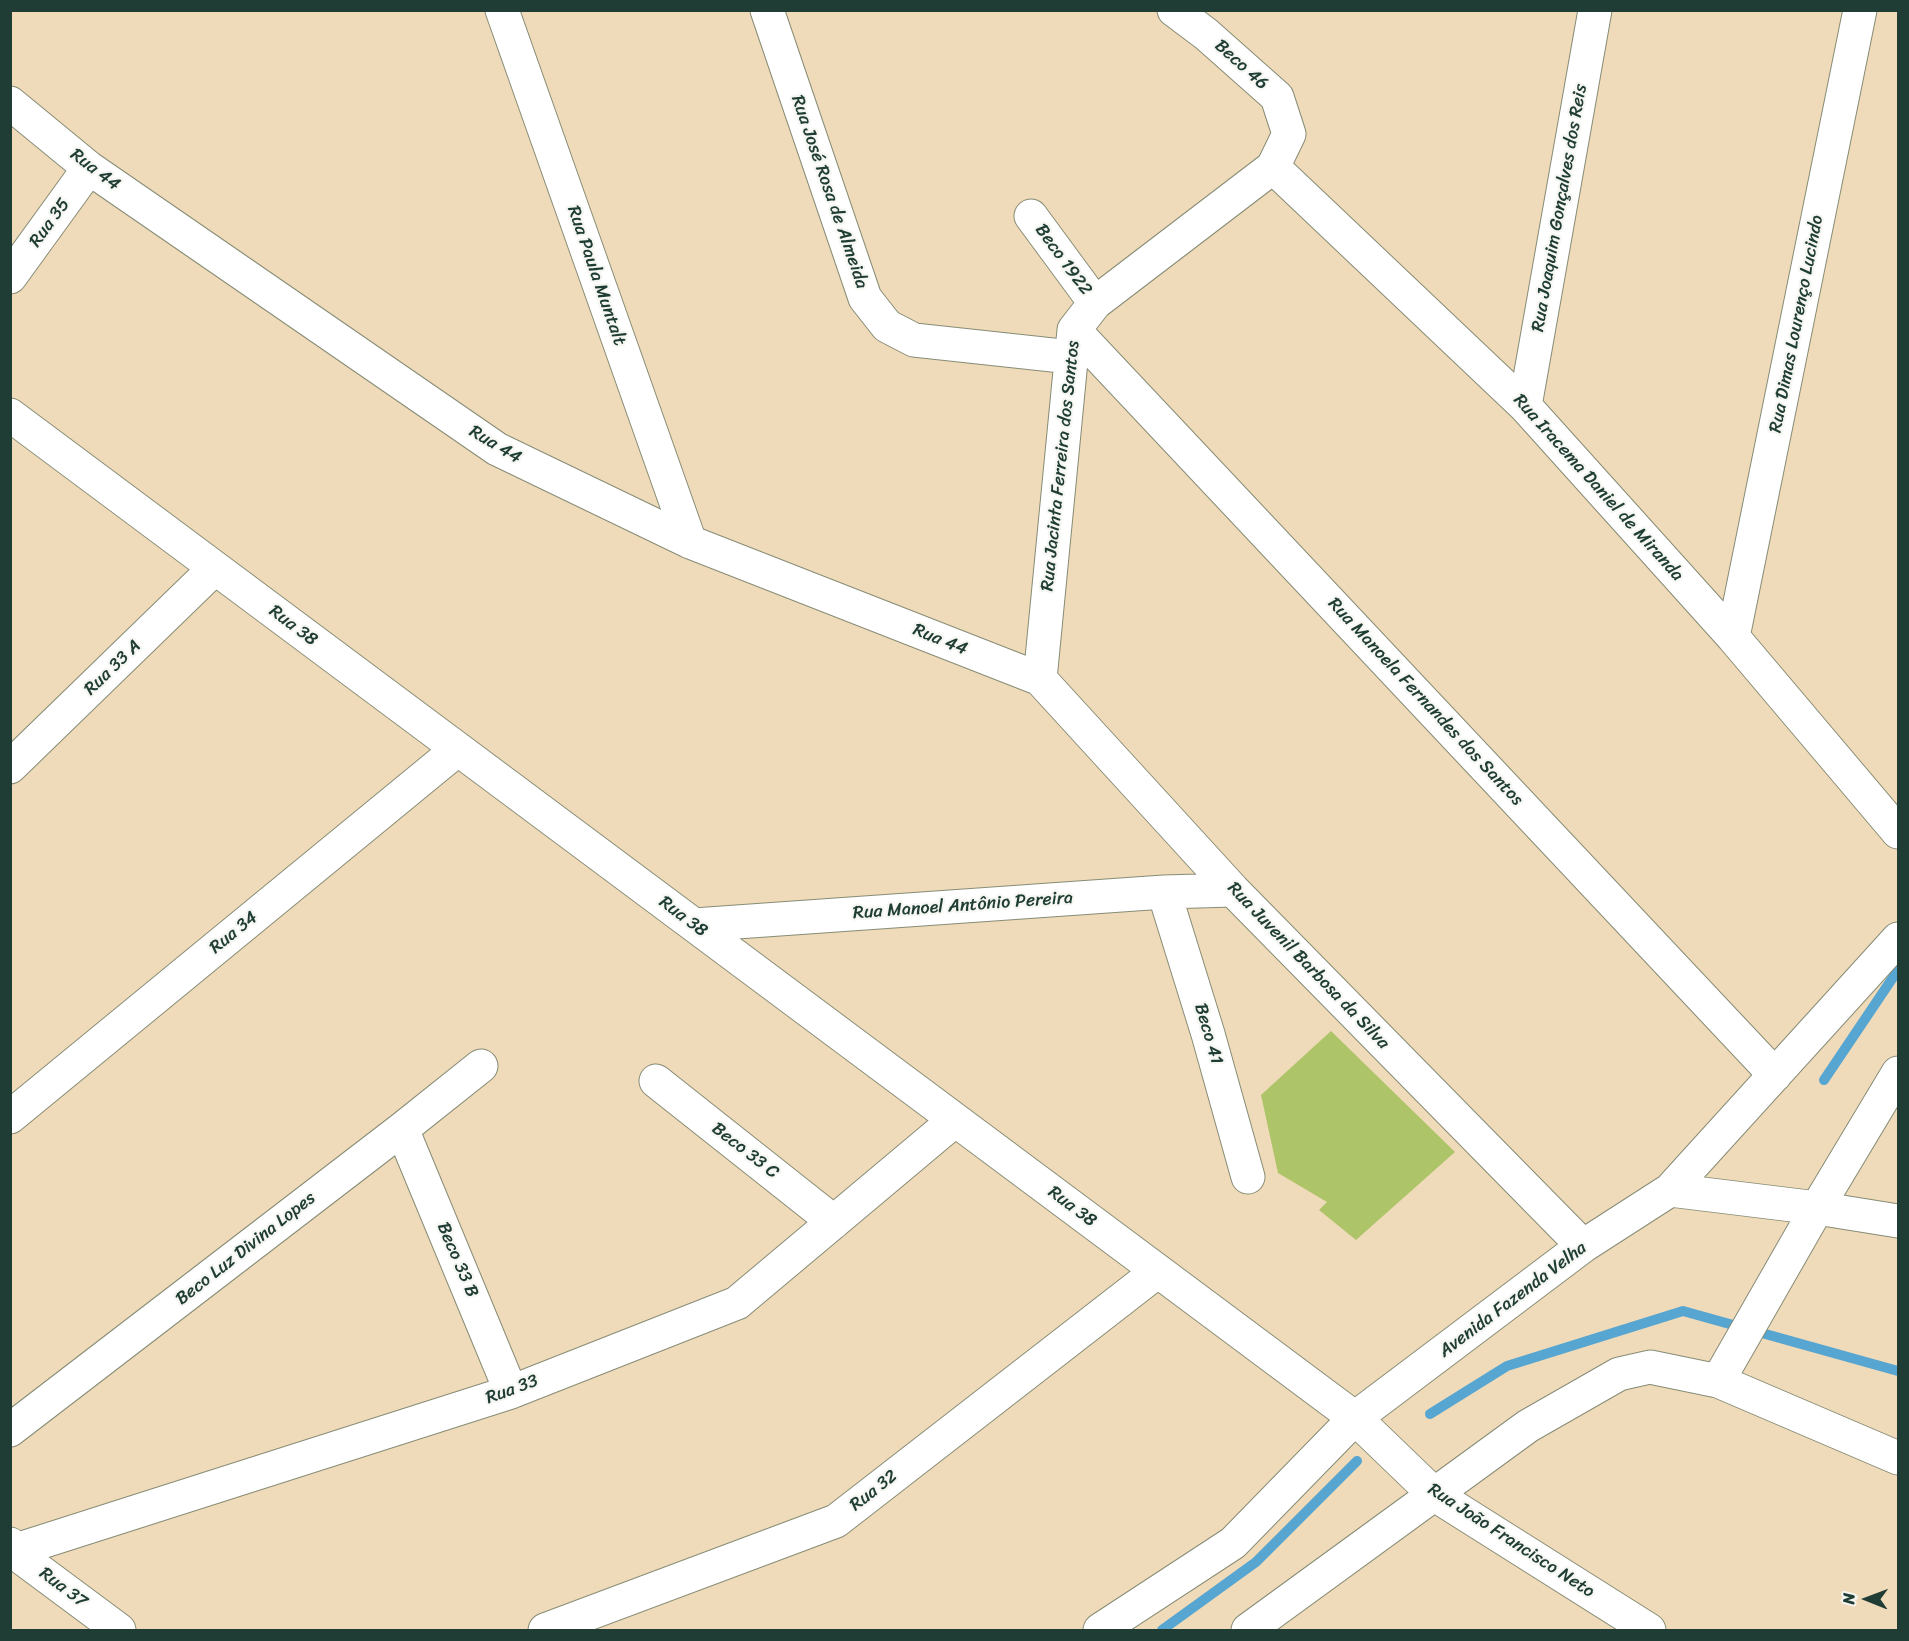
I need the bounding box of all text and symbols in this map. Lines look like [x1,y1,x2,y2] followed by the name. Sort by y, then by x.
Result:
[1210,35,1272,95] street label: Beco 46
[1528,83,1592,333] street label: Rua Joaquim Gonçalves dos Reis
[786,92,872,292] street label: Rua José Rosa de Almeida
[66,144,124,196] street label: Rua 44
[25,194,75,252] street label: Rua 35
[562,203,630,349] street label: Rua Paula Muntalt
[1765,213,1829,435] street label: Rua Dimas Lourenço Lucindo
[1030,220,1096,300] street label: Beco 1922
[1037,340,1085,592] street label: Rua Jacinta Ferreira dos Santos
[1508,390,1688,586] street label: Rua Iracema Daniel de Miranda
[465,421,525,469] street label: Rua 44
[1323,594,1527,810] street label: Rua Manoela Fernandes dos Santos
[265,601,321,651] street label: Rua 38
[910,619,970,661] street label: Rua 44
[80,636,146,700] street label: Rua 33 A
[1222,878,1394,1054] street label: Rua Juvenil Barbosa da Silva
[852,888,1074,924] street label: Rua Manoel Antônio Pereira
[655,892,711,942] street label: Rua 38
[206,907,262,959] street label: Rua 34
[1189,1001,1227,1067] street label: Beco 41
[707,1118,783,1184] street label: Beco 33 C
[1044,1182,1100,1232] street label: Rua 38
[172,1188,320,1310] street label: Beco Luz Divina Lopes
[432,1219,482,1301] street label: Beco 33 B
[1435,1238,1591,1362] street label: Avenida Fazenda Velha
[483,1371,541,1409] street label: Rua 33
[846,1466,902,1516] street label: Rua 32
[1424,1479,1598,1603] street label: Rua João Francisco Neto
[35,1563,91,1613] street label: Rua 37
[1837,1569,1897,1629] north arrow
[1834,1593,1863,1604] text: N

